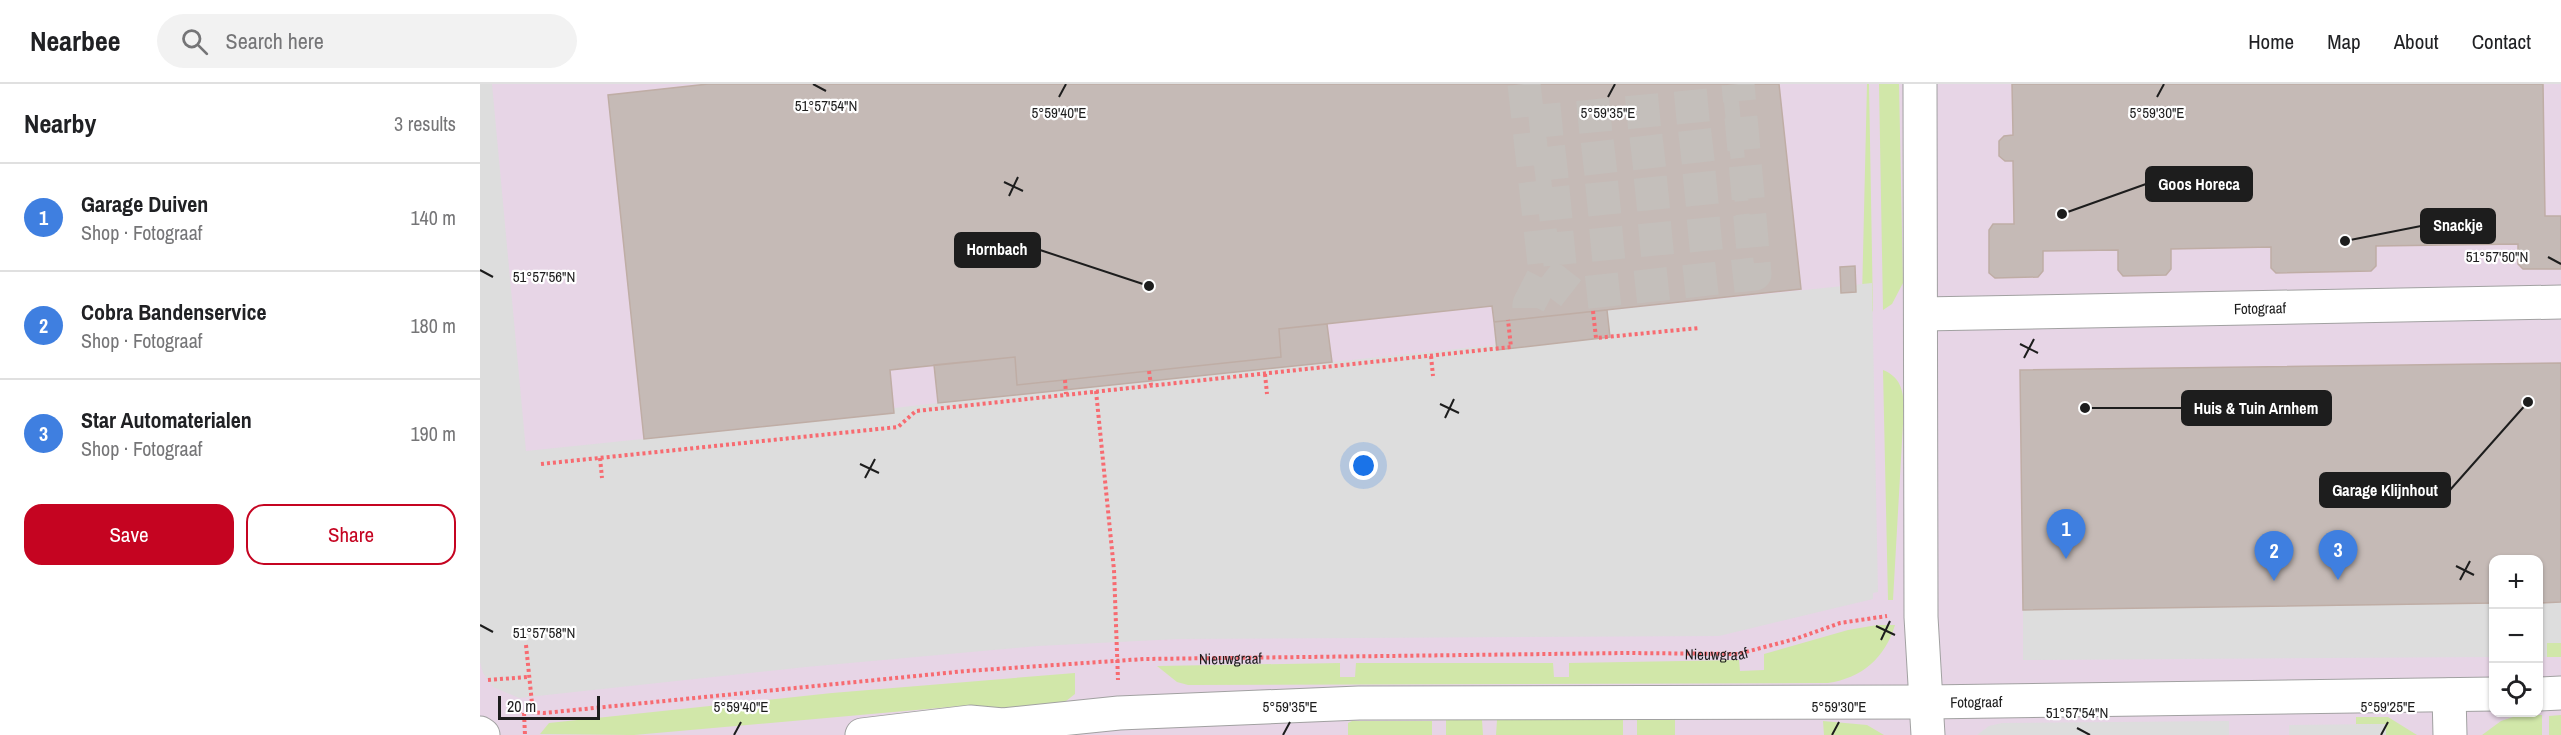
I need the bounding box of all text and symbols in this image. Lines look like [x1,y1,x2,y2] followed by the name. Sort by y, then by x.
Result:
[157,14,577,68] search box
[30,22,121,60] text: Nearbee
[178,25,211,58] icon: search
[226,26,324,56] text: Search here
[2248,27,2294,56] text: Home
[2327,27,2361,56] text: Map
[2394,27,2439,56] text: About
[2472,27,2531,56] text: Contact
[795,95,857,116] text: 51°57'54"N
[1031,102,1087,123] text: 5°59'40"E
[1580,102,1636,123] text: 5°59'35"E
[2129,102,2185,123] text: 5°59'30"E
[24,106,96,141] text: Nearby
[394,110,456,137] text: 3 results
[2146,167,2252,201] callout: Goos Horeca
[2158,173,2241,195] text: Goos Horeca
[81,189,208,219] text: Garage Duiven
[39,204,48,231] text: 1
[410,204,456,231] text: 140 m
[2421,209,2495,243] callout: Snackje
[2433,214,2483,236] text: Snackje
[81,219,202,246] text: Shop · Fotograaf
[955,233,1040,267] callout: Hornbach
[966,238,1028,260] text: Hornbach
[2466,246,2528,267] text: 51°57'50"N
[513,266,575,287] text: 51°57'56"N
[81,297,266,327] text: Cobra Bandenservice
[2234,297,2287,319] street label: Fotograaf
[39,312,48,339] text: 2
[410,312,456,339] text: 180 m
[81,327,202,354] text: Shop · Fotograaf
[2182,391,2331,425] callout: Huis & Tuin Arnhem
[2194,397,2318,419] text: Huis & Tuin Arnhem
[81,405,252,435] text: Star Automaterialen
[39,420,48,447] text: 3
[410,420,456,447] text: 190 m
[81,435,202,462] text: Shop · Fotograaf
[1349,451,1378,480] your location
[2320,473,2450,507] callout: Garage Klijnhout
[2332,479,2438,501] text: Garage Klijnhout
[24,504,234,565] button: Save
[246,504,456,565] button: Share
[2046,510,2086,559] pin: 1
[2318,530,2358,580] pin: 3
[2254,532,2294,581] pin: 2
[2489,555,2543,717] map controls
[2489,555,2543,609] button: +
[2489,609,2543,663] button: −
[513,622,575,643] text: 51°57'58"N
[1685,641,1751,664] street label: Nieuwgraaf
[1199,647,1263,669] street label: Nieuwgraaf
[2489,663,2543,717] button: locate
[1950,690,2003,712] street label: Fotograaf
[498,693,600,720] scale bar
[507,695,536,717] text: 20 m
[713,696,769,717] text: 5°59'40"E
[1262,696,1318,717] text: 5°59'35"E
[1811,696,1867,717] text: 5°59'30"E
[2360,696,2416,717] text: 5°59'25"E
[2046,702,2108,723] text: 51°57'54"N

